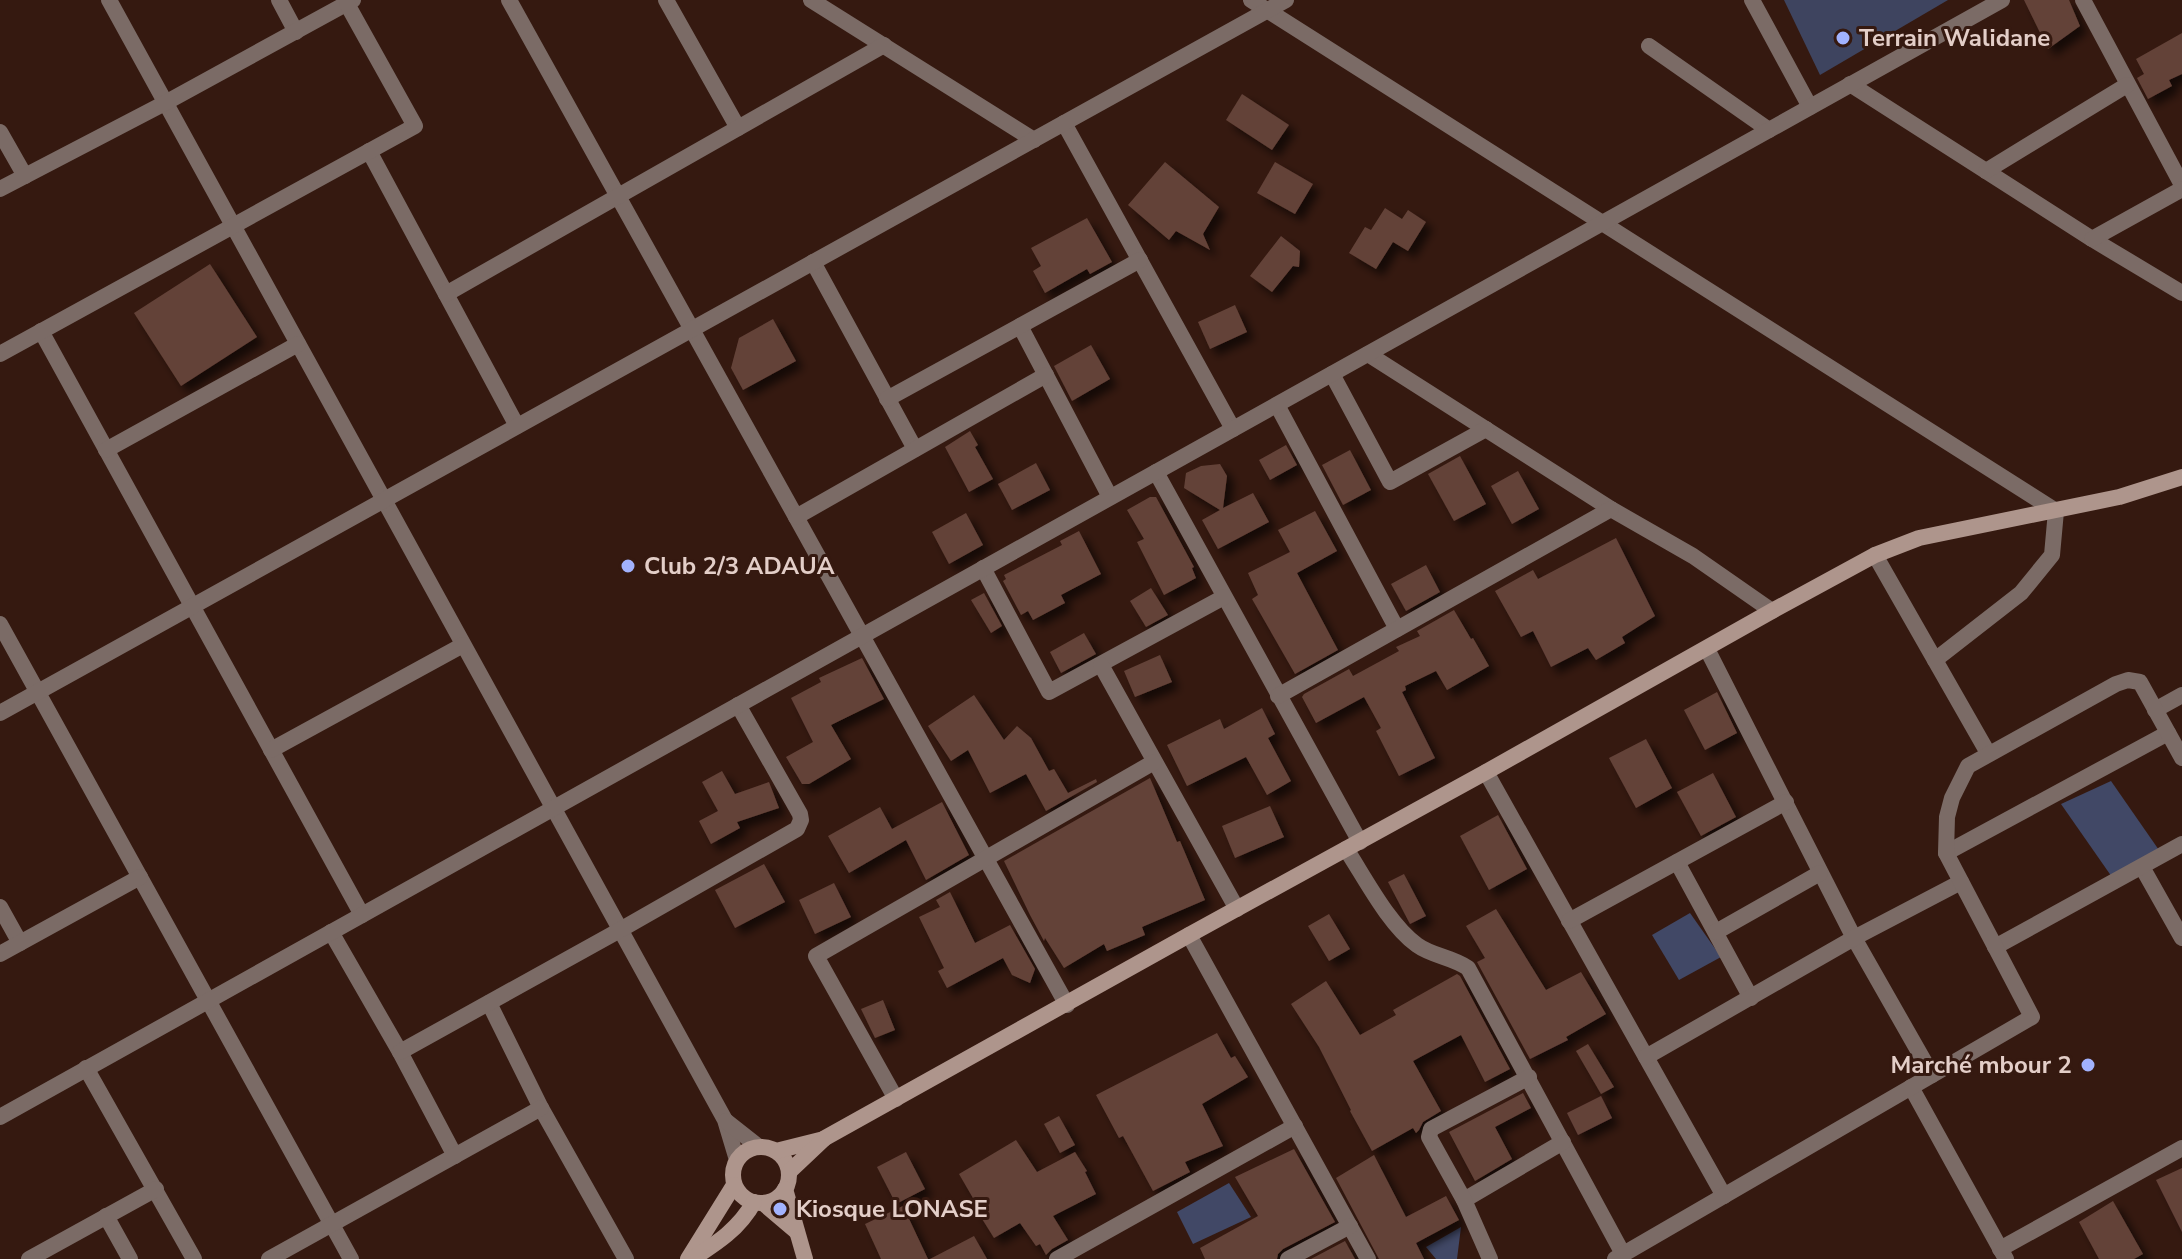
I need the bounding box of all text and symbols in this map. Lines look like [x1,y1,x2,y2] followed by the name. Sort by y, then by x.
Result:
[1859,22,2050,54] place label: Terrain Walidane
[1834,29,1852,47] marker: Terrain Walidane
[644,550,835,582] place label: Club 2/3 ADAUA
[619,557,637,575] marker: Club 2/3 ADAUA
[1891,1049,2072,1081] place label: Marché mbour 2
[2079,1056,2097,1074] marker: Marché mbour 2
[796,1193,988,1225] place label: Kiosque LONASE
[771,1200,789,1218] marker: Kiosque LONASE

